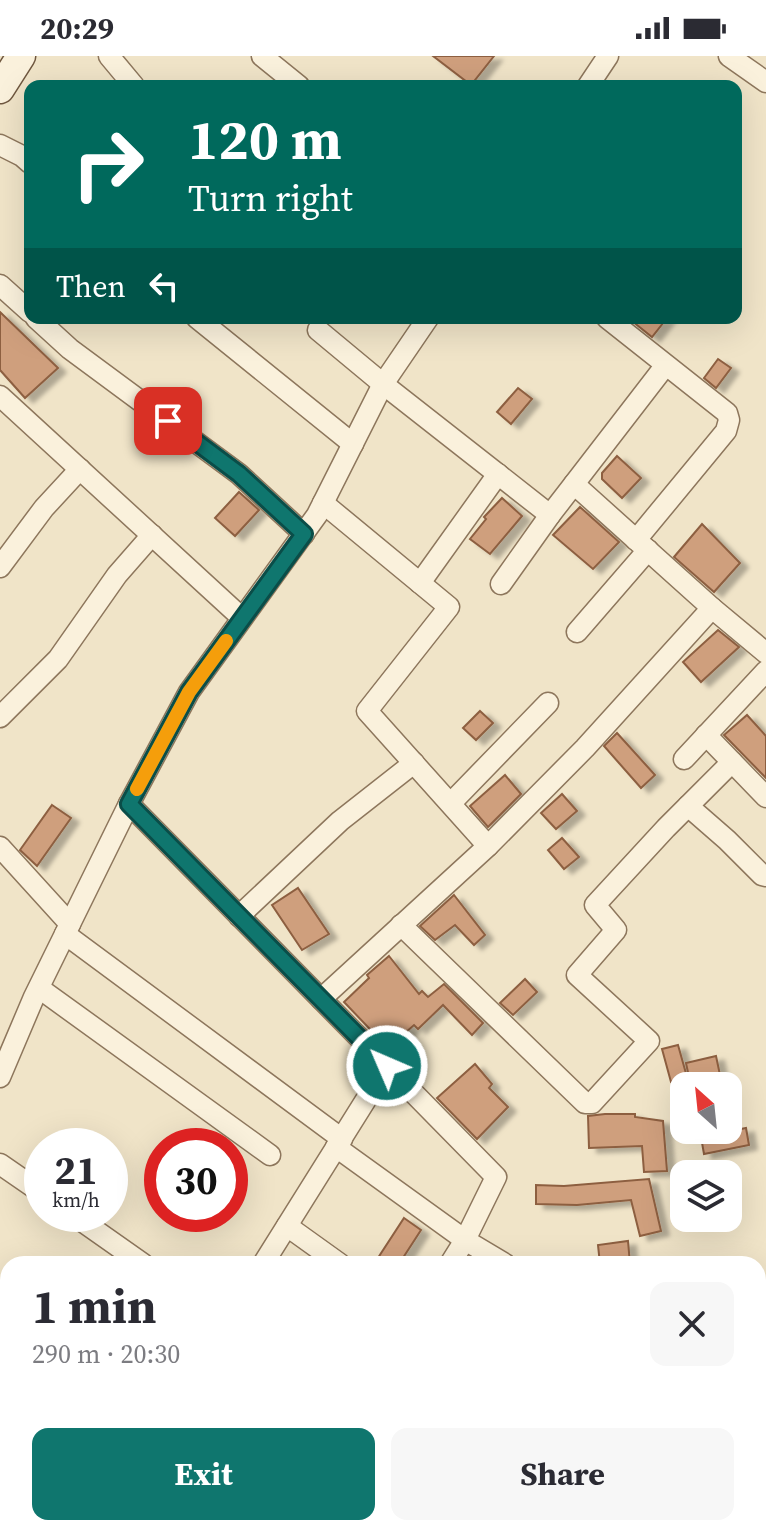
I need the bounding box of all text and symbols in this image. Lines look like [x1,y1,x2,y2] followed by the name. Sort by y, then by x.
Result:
[40,8,114,49] text: 20:29
[188,101,342,178] text: 120 m
[56,112,160,216] icon: right
[188,174,353,223] text: Turn right
[142,264,186,308] icon: left
[56,266,126,307] text: Then
[134,387,202,455] pin
[146,399,190,443] icon: arrive
[345,1024,429,1108] position arrow
[670,1072,742,1144] north arrow
[670,1072,742,1232] map controls
[144,1128,248,1232] speed limit sign: 30
[54,1143,98,1197] text: 21
[670,1160,742,1232] button: layers
[52,1186,100,1214] text: km/h
[32,1273,157,1339] text: 1 min
[650,1282,734,1366] button: close
[32,1336,180,1372] text: 290 m · 20:30
[32,1428,375,1520] button: Exit
[391,1428,734,1520] button: Share

